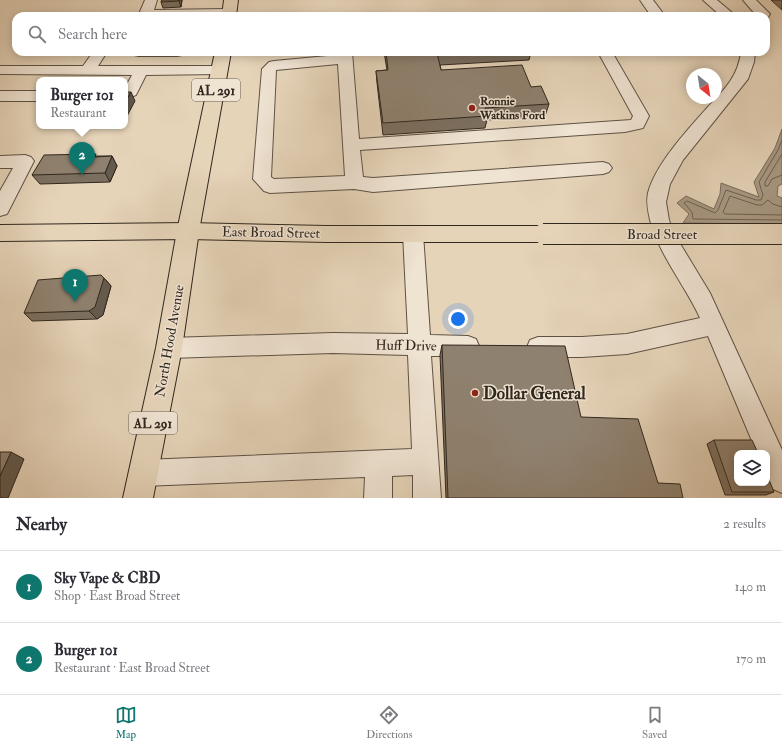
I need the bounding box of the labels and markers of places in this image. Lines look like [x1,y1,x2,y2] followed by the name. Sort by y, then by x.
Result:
[479,94,545,123] place label: Ronnie Watkins Ford
[467,103,477,113] marker: Ronnie Watkins Ford
[69,142,95,175] pin: 2
[62,269,88,302] pin: 1
[483,383,586,404] place label: Dollar General
[470,388,480,398] marker: Dollar General

